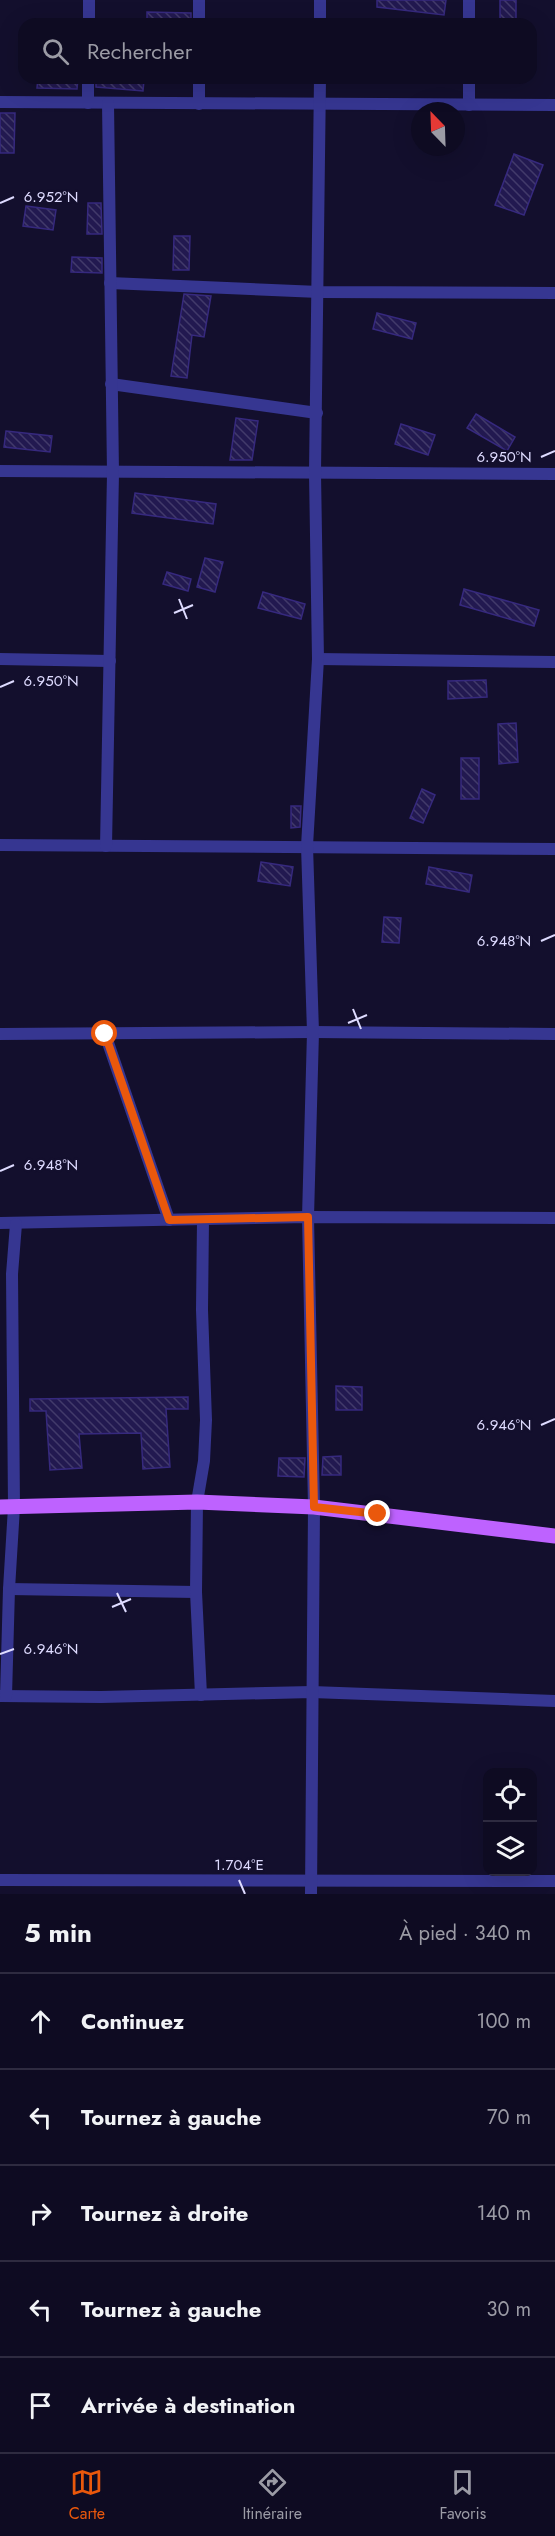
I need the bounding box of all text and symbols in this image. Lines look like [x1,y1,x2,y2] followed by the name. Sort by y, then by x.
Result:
[18,18,537,84] search box
[39,35,72,68] icon: search
[87,35,192,67] text: Rechercher
[411,102,465,156] north arrow
[24,186,78,208] text: 6.952°N
[476,446,532,468] text: 6.950°N
[23,670,79,692] text: 6.950°N
[477,930,531,952] text: 6.948°N
[91,1020,117,1046] route start
[24,1154,78,1176] text: 6.948°N
[477,1414,531,1436] text: 6.946°N
[364,1500,390,1526] route end
[24,1638,78,1660] text: 6.946°N
[483,1768,537,1876] map controls
[483,1768,537,1822] button: locate
[483,1822,537,1876] button: layers
[214,1854,264,1876] text: 1.704°E
[24,1914,92,1952] text: 5 min
[399,1919,531,1948] text: À pied · 340 m
[24,2005,57,2038] icon: ahead
[81,2005,184,2037] text: Continuez
[476,2007,531,2036] text: 100 m
[24,2101,57,2134] icon: left
[81,2101,261,2133] text: Tournez à gauche
[487,2103,531,2132] text: 70 m
[24,2197,57,2230] icon: right
[81,2197,248,2229] text: Tournez à droite
[477,2199,531,2228] text: 140 m
[24,2293,57,2326] icon: left
[81,2293,261,2325] text: Tournez à gauche
[486,2295,531,2324] text: 30 m
[24,2389,57,2422] icon: arrive
[81,2389,295,2421] text: Arrivée à destination
[69,2466,105,2525] tab: Carte
[243,2466,302,2525] tab: Itinéraire
[439,2466,486,2525] tab: Favoris

